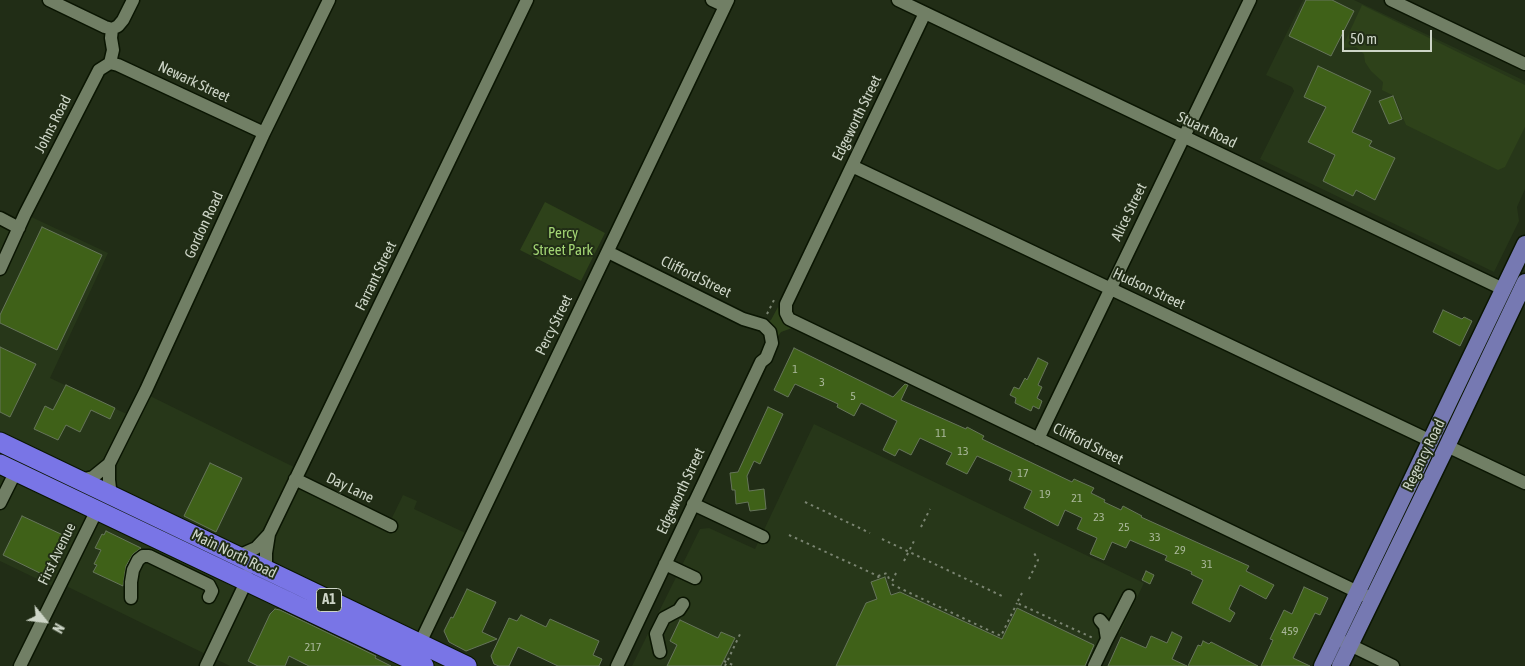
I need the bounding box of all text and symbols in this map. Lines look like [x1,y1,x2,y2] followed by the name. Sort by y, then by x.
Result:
[1345,20,1435,52] scale bar
[1350,30,1377,47] text: 50 m
[155,58,233,106] street label: Newark Street
[829,72,885,164] street label: Edgeworth Street
[31,92,75,156] street label: Johns Road
[1174,108,1240,152] street label: Stuart Road
[1107,180,1151,244] street label: Alice Street
[181,189,227,261] street label: Gordon Road
[533,224,593,259] park label: Percy Street Park
[352,238,400,314] street label: Farrant Street
[658,252,734,302] street label: Clifford Street
[1110,264,1188,314] street label: Hudson Street
[532,292,576,358] street label: Percy Street
[792,362,798,376] house number: 1
[819,375,825,389] house number: 3
[850,389,856,403] house number: 5
[1399,416,1449,494] street label: Regency Road
[1050,419,1126,469] street label: Clifford Street
[935,426,947,440] house number: 11
[957,444,969,458] house number: 13
[653,445,709,537] street label: Edgeworth Street
[1017,466,1029,480] house number: 17
[323,469,377,507] street label: Day Lane
[1039,487,1051,501] house number: 19
[1071,491,1083,505] house number: 21
[1093,510,1105,524] house number: 23
[34,520,80,588] street label: First Avenue
[1118,520,1130,534] house number: 25
[189,526,279,582] street label: Main North Road
[1149,530,1161,544] house number: 33
[1174,543,1186,557] house number: 29
[1201,557,1213,571] house number: 31
[316,588,342,612] road number: A1
[20,596,70,646] north arrow
[49,621,67,636] text: N
[1282,624,1298,638] house number: 459
[305,640,321,654] house number: 217

